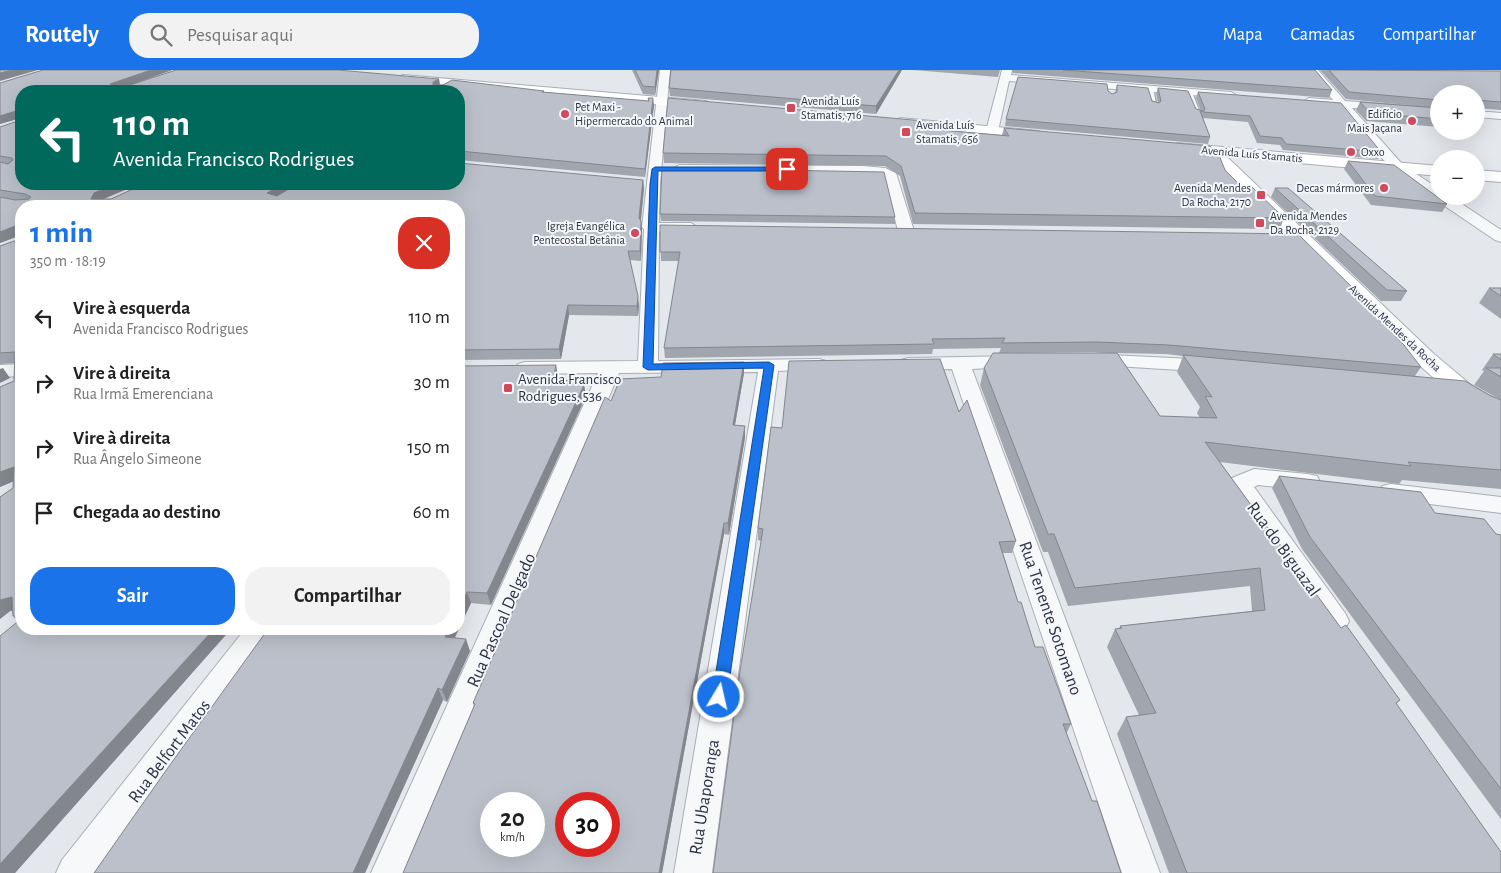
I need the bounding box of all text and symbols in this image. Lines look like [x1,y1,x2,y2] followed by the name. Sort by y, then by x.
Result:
[129,13,479,58] search box
[147,21,175,49] icon: search
[25,23,99,47] text: Routely
[187,26,293,45] text: Pesquisar aqui
[1223,26,1262,44] text: Mapa
[1290,26,1355,44] text: Camadas
[1383,26,1476,44] text: Compartilhar
[1430,85,1485,205] map controls
[1430,85,1485,140] button: +
[801,95,862,121] place label: Avenida Luís Stamatis, 716
[575,101,693,127] place label: Pet Maxi - Hipermercado do Animal
[785,102,797,114] marker: Avenida Luís Stamatis, 716
[30,105,95,170] icon: left
[113,107,190,142] text: 110 m
[559,108,571,120] marker: Pet Maxi - Hipermercado do Animal
[1347,108,1402,134] place label: Edifício Mais Jaçana
[1406,115,1418,127] marker: Edifício Mais Jaçana
[916,119,978,145] place label: Avenida Luís Stamatis, 656
[900,126,912,138] marker: Avenida Luís Stamatis, 656
[1201,144,1303,164] street label: Avenida Luís Stamatis
[1345,146,1357,158] marker: Oxxo
[1361,146,1385,158] place label: Oxxo
[113,148,354,170] text: Avenida Francisco Rodrigues
[766,148,808,190] pin
[1430,150,1485,205] button: −
[773,155,801,183] icon: arrive
[1174,182,1251,208] place label: Avenida Mendes Da Rocha, 2170
[1296,182,1374,194] place label: Decas mármores
[1378,182,1390,194] marker: Decas mármores
[1255,189,1267,201] marker: Avenida Mendes Da Rocha, 2170
[1270,210,1347,236] place label: Avenida Mendes Da Rocha, 2129
[398,217,450,269] button: close
[1254,217,1266,229] marker: Avenida Mendes Da Rocha, 2129
[30,218,93,248] text: 1 min
[533,220,625,246] place label: Igreja Evangélica Pentecostal Betânia
[629,227,641,239] marker: Igreja Evangélica Pentecostal Betânia
[30,253,106,269] text: 350 m · 18:19
[1347,282,1444,374] street label: Avenida Mendes da Rocha
[73,299,190,318] text: Vire à esquerda
[30,304,58,332] icon: left
[409,308,450,327] text: 110 m
[73,321,249,337] text: Avenida Francisco Rodrigues
[73,364,171,383] text: Vire à direita
[30,369,58,397] icon: right
[518,372,621,404] place label: Avenida Francisco Rodrigues, 536
[414,373,450,392] text: 30 m
[502,382,514,394] marker: Avenida Francisco Rodrigues, 536
[73,386,213,402] text: Rua Irmã Emerenciana
[73,429,171,448] text: Vire à direita
[30,434,58,462] icon: right
[407,438,450,457] text: 150 m
[73,451,202,467] text: Rua Ângelo Simeone
[30,499,58,527] icon: arrive
[1243,499,1323,600] street label: Rua do Biguazal
[73,503,221,522] text: Chegada ao destino
[413,503,450,522] text: 60 m
[1015,539,1085,698] street label: Rua Tenente Sotomano
[464,550,540,690] street label: Rua Pascoal Delgado
[30,567,235,625] button: Sair
[245,567,450,625] button: Compartilhar
[692,670,744,722] position arrow
[125,697,214,807] street label: Rua Belfort Matos
[687,738,723,856] street label: Rua Ubaporanga
[555,792,620,857] speed limit sign: 30
[500,806,525,831] text: 20
[500,831,525,843] text: km/h

